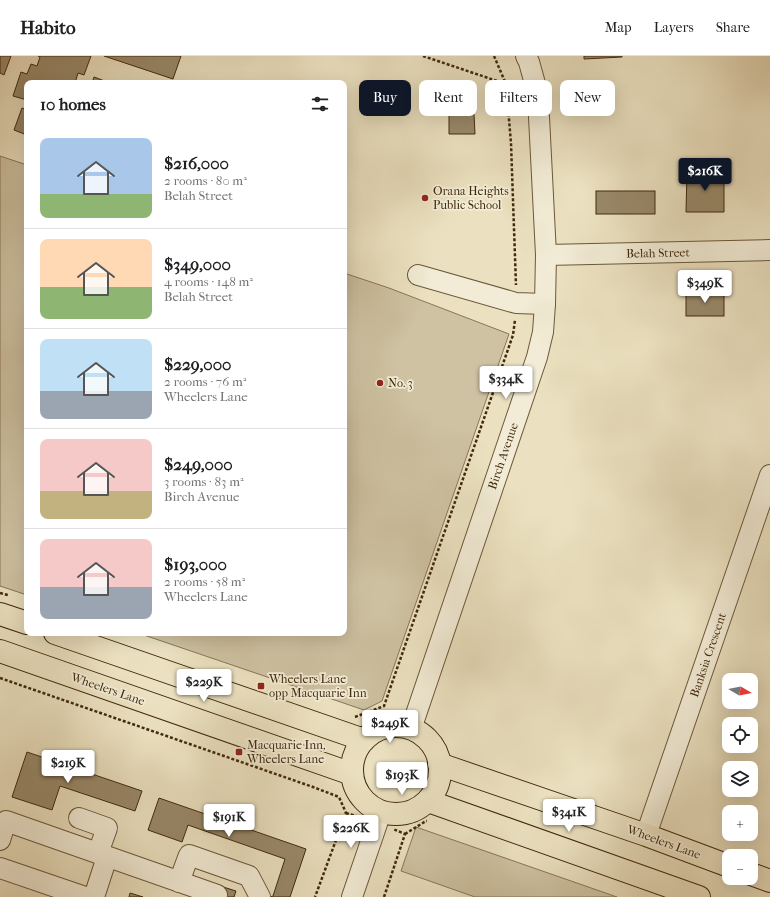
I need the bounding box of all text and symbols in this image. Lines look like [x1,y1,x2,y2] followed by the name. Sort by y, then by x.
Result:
[20,17,76,39] text: Habito
[605,19,632,36] text: Map
[654,19,694,36] text: Layers
[716,19,750,36] text: Share
[359,80,411,116] chip: Buy
[419,80,477,116] chip: Rent
[485,80,552,116] chip: Filters
[560,80,615,116] chip: New
[309,93,331,115] icon: filters
[40,94,106,114] text: 10 homes
[164,153,229,173] text: $216,000
[72,154,120,202] icon: home
[677,158,733,192] pin: $216K
[688,163,722,178] text: $216K
[164,173,247,188] text: 2 rooms · 80 m²
[433,184,509,212] place label: Orana Heights Public School
[164,188,233,203] text: Belah Street
[420,193,430,203] marker: Orana Heights Public School
[626,245,691,261] street label: Belah Street
[164,254,231,274] text: $349,000
[72,255,120,303] icon: home
[677,270,733,304] pin: $349K
[164,274,253,289] text: 4 rooms · 148 m²
[687,275,723,290] text: $349K
[164,289,233,304] text: Belah Street
[164,354,231,374] text: $229,000
[72,355,120,403] icon: home
[478,366,534,400] pin: $334K
[489,371,523,386] text: $334K
[164,374,246,389] text: 2 rooms · 76 m²
[388,376,413,390] place label: No. 3
[375,378,385,388] marker: No. 3
[164,389,248,404] text: Wheelers Lane
[485,421,521,491] street label: Birch Avenue
[164,454,233,474] text: $249,000
[72,455,120,503] icon: home
[164,474,244,489] text: 3 rooms · 83 m²
[164,489,240,504] text: Birch Avenue
[164,554,227,574] text: $193,000
[72,555,120,603] icon: home
[164,574,245,589] text: 2 rooms · 58 m²
[164,589,248,604] text: Wheelers Lane
[687,610,729,699] street label: Banksia Crescent
[68,669,147,708] street label: Wheelers Lane
[176,669,232,703] pin: $229K
[268,672,367,700] place label: Wheelers Lane opp Macquarie Inn
[722,673,758,709] north arrow
[722,673,758,885] map controls
[186,674,222,689] text: $229K
[256,681,266,691] marker: Wheelers Lane opp Macquarie Inn
[362,710,418,744] pin: $249K
[371,715,409,730] text: $249K
[722,717,758,753] button: locate
[246,738,326,766] place label: Macquarie Inn, Wheelers Lane
[234,747,244,757] marker: Macquarie Inn, Wheelers Lane
[40,750,96,784] pin: $219K
[51,755,85,770] text: $219K
[722,761,758,797] button: layers
[374,762,430,796] pin: $193K
[385,767,419,782] text: $193K
[541,799,597,833] pin: $341K
[201,804,257,838] pin: $191K
[552,804,586,819] text: $341K
[722,805,758,841] button: +
[213,809,245,824] text: $191K
[323,815,379,849] pin: $226K
[332,820,370,835] text: $226K
[624,822,703,862] street label: Wheelers Lane
[722,849,758,885] button: −

